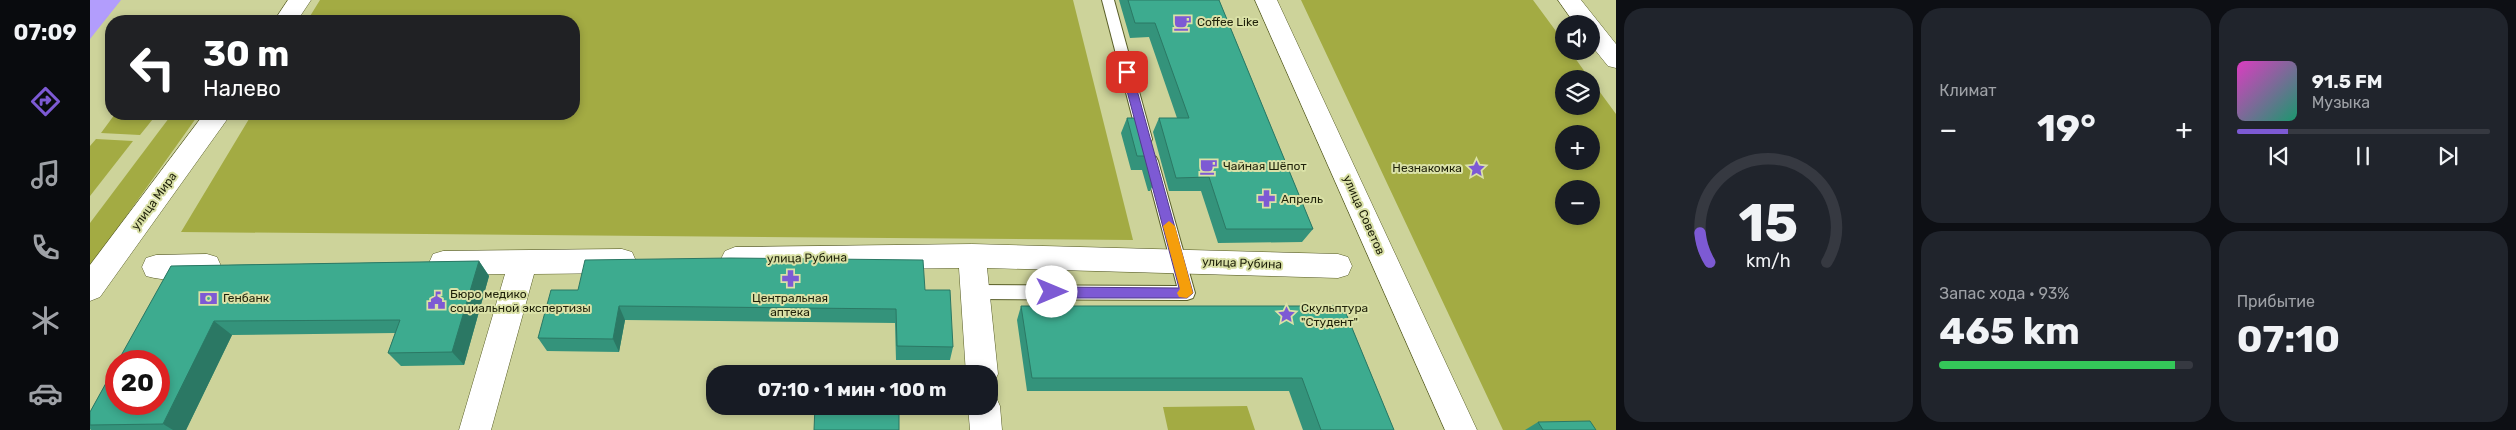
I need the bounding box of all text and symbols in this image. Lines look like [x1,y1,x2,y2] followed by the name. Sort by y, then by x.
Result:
[1173,12,1193,32] cafe icon: Coffee Like
[1197,15,1259,29] place label: Coffee Like
[1555,15,1600,225] map controls
[1555,15,1600,60] button: sound
[13,19,77,46] text: 07:09
[203,33,289,75] text: 30 m
[120,35,185,100] icon: left
[1106,51,1148,93] pin
[1113,58,1141,86] icon: arrive
[1555,70,1600,115] button: layers
[2312,70,2382,93] text: 91.5 FM
[203,75,281,102] text: Налево
[1939,81,1997,100] text: Климат
[28,84,63,119] icon: directions
[2312,93,2370,112] text: Музыка
[2037,105,2096,151] text: 19°
[1939,113,1958,146] text: −
[2175,113,2193,146] text: +
[1555,125,1600,170] button: +
[2265,142,2293,170] icon: previous
[2349,142,2377,170] icon: pause
[2434,142,2462,170] icon: next
[1199,156,1219,176] cafe icon: Чайная Шёпот
[28,157,63,192] icon: music
[1466,158,1486,178] place icon: Незнакомка
[1223,159,1307,173] place label: Чайная Шёпот
[1392,161,1462,175] place label: Незнакомка
[128,169,180,233] street label: улица Мира
[1340,173,1388,257] street label: улица Советов
[1555,180,1600,225] button: −
[1257,189,1277,209] pharmacy icon: Апрель
[1281,192,1323,206] place label: Апрель
[1739,192,1798,254] text: 15
[28,230,63,265] icon: phone
[767,250,847,266] street label: улица Рубина
[1746,250,1791,271] text: km/h
[1202,255,1282,271] street label: улица Рубина
[1025,265,1077,317] position arrow
[780,269,800,289] pharmacy icon: Центральная аптека
[1939,284,2070,303] text: Запас хода · 93%
[450,287,591,315] place label: Бюро медико социальной экспертизы
[199,288,219,308] bank icon: Генбанк
[223,291,270,305] place label: Генбанк
[426,291,446,311] public building icon: Бюро медико социальной экспертизы
[752,291,828,319] place label: Центральная аптека
[2237,292,2315,311] text: Прибытие
[1301,301,1368,329] place label: Скульптура "Студент"
[28,303,63,338] icon: climate
[1277,305,1297,325] place icon: Скульптура "Студент"
[1939,308,2080,354] text: 465 km
[2237,316,2340,362] text: 07:10
[105,350,170,415] speed limit sign: 20
[28,376,63,411] icon: car
[758,378,946,401] text: 07:10 · 1 мин · 100 m

